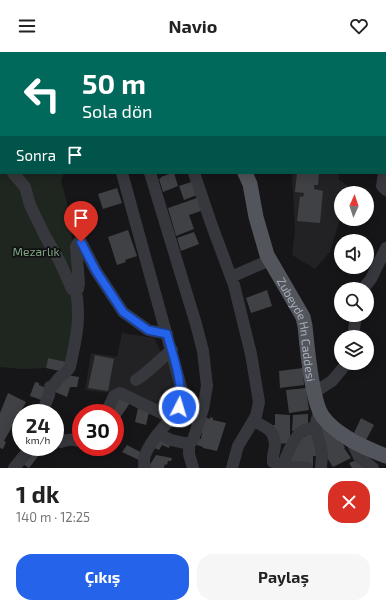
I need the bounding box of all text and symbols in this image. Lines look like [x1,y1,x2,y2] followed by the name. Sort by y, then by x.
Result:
[16,15,38,37] icon: menu
[169,15,217,37] text: Navio
[348,15,370,37] icon: heart
[82,66,146,100] text: 50 m
[16,68,68,120] icon: left
[82,100,153,122] text: Sola dön
[64,144,86,166] icon: arrive
[16,146,56,164] text: Sonra
[334,186,374,226] north arrow
[334,186,374,370] map controls
[64,201,98,242] pin
[70,207,92,229] icon: arrive
[334,234,374,274] button: sound
[12,244,60,258] park label: Mezarlık
[274,275,319,383] street label: Zubeyde Hn Caddesi
[334,282,374,322] button: search
[334,330,374,370] button: layers
[158,386,200,428] position arrow
[72,404,124,456] speed limit sign: 30
[26,413,50,437] text: 24
[26,434,50,446] text: km/h
[16,479,59,508] text: 1 dk
[328,481,370,523] button: close
[16,509,90,525] text: 140 m · 12:25
[16,554,189,600] button: Çıkış
[197,554,370,600] button: Paylaş

